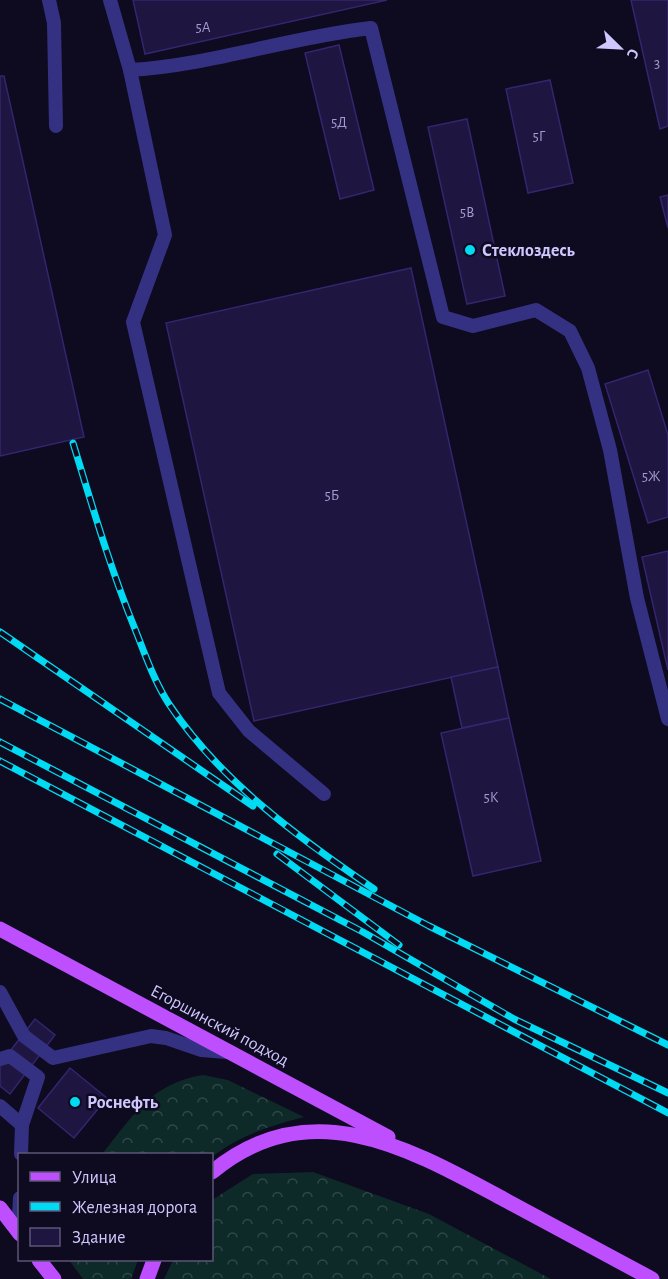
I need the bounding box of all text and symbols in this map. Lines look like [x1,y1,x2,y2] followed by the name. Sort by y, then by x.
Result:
[590,18,650,78] north arrow
[195,20,211,35] house number: 5А
[624,46,642,61] text: С
[654,56,660,71] house number: 3
[331,115,347,130] house number: 5Д
[532,129,546,144] house number: 5Г
[460,205,474,220] house number: 5В
[482,242,576,260] place label: Стеклоздесь
[463,243,477,257] marker: Стеклоздесь
[642,469,661,484] house number: 5Ж
[325,488,339,503] house number: 5Б
[483,790,499,805] house number: 5К
[147,982,292,1070] street label: Егоршинский подход
[87,1094,159,1112] place label: Роснефть
[68,1095,82,1109] marker: Роснефть
[18,1153,213,1261] legend
[72,1169,117,1187] text: Улица
[72,1199,197,1217] text: Железная дорога
[72,1229,126,1247] text: Здание

